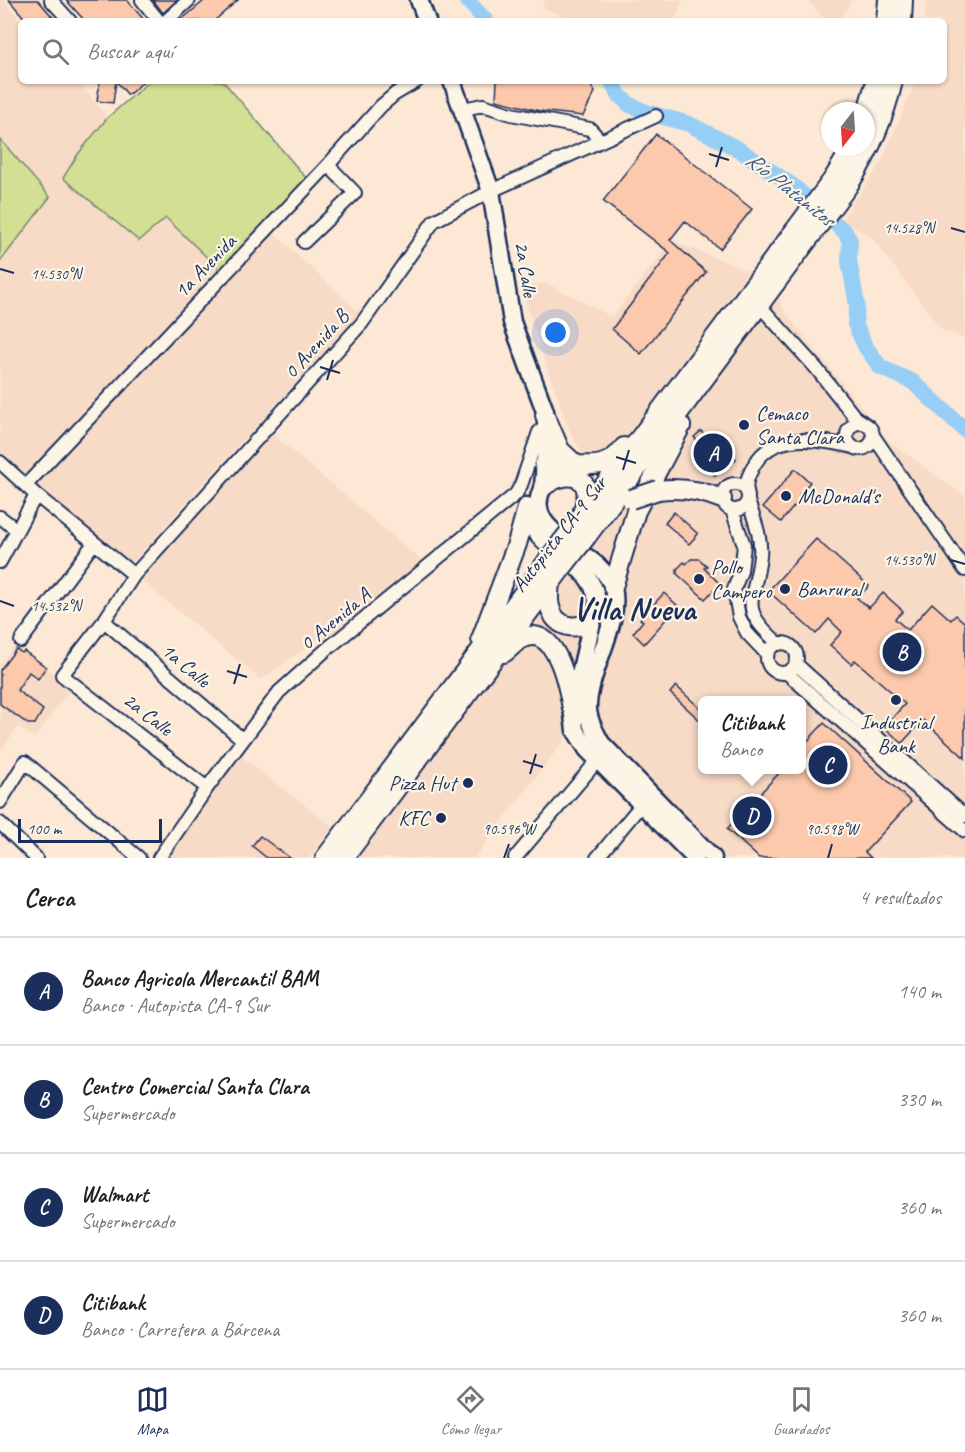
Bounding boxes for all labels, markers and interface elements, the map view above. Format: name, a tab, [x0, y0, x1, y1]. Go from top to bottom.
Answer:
search box	[18, 18, 947, 84]
icon: search	[39, 35, 72, 68]
text: Buscar aquí	[87, 37, 173, 65]
north arrow	[821, 102, 875, 156]
water label: Río Platanitos	[740, 146, 843, 234]
text: 14.528°N	[884, 219, 937, 238]
street label: 1a Avenida	[168, 227, 243, 303]
street label: 2a Calle	[509, 239, 543, 300]
text: 14.530°N	[31, 265, 84, 284]
street label: 0 Avenida B	[278, 302, 355, 384]
your location	[541, 318, 570, 347]
place label: Cemaco Santa Clara	[756, 400, 846, 450]
marker: Cemaco Santa Clara	[737, 418, 751, 432]
pin: A	[694, 430, 732, 476]
street label: Autopista CA-9 Sur	[506, 469, 614, 597]
place label: McDonald's	[798, 483, 881, 509]
marker: McDonald's	[779, 489, 793, 503]
text: 14.530°N	[884, 551, 937, 570]
place label: Pollo Campero	[711, 554, 773, 604]
marker: Pollo Campero	[692, 572, 706, 586]
place label: Banrural	[797, 576, 865, 602]
street label: 0 Avenida A	[294, 581, 377, 656]
marker: Banrural	[778, 582, 792, 596]
district label: Villa Nueva	[573, 588, 698, 630]
text: 14.532°N	[31, 597, 84, 616]
pin: B	[882, 630, 922, 674]
street label: 1a Calle	[156, 637, 217, 694]
street label: 2a Calle	[118, 687, 179, 742]
marker: Industrial Bank	[889, 693, 903, 707]
popup	[698, 696, 806, 774]
text: Citibank	[720, 709, 784, 737]
place label: Industrial Bank	[860, 709, 935, 759]
text: Banco	[720, 737, 762, 762]
pin: C	[808, 742, 848, 788]
place label: Pizza Hut	[389, 770, 459, 796]
marker: Pizza Hut	[461, 776, 475, 790]
pin: D	[732, 794, 771, 838]
place label: KFC	[398, 805, 432, 831]
marker: KFC	[434, 811, 448, 825]
scale bar	[18, 816, 162, 844]
text: 100 m	[27, 819, 61, 839]
text: 90.596°W	[483, 820, 538, 839]
text: 90.598°W	[806, 820, 861, 839]
text: Cerca	[24, 881, 74, 914]
text: 4 resultados	[859, 885, 941, 910]
text: Banco Agricola Mercantil BAM	[81, 965, 318, 993]
text: A	[38, 979, 49, 1004]
text: 140 m	[898, 979, 941, 1004]
text: Banco · Autopista CA-9 Sur	[81, 993, 269, 1018]
text: Centro Comercial Santa Clara	[81, 1073, 309, 1101]
text: B	[38, 1087, 49, 1112]
text: 330 m	[898, 1087, 941, 1112]
text: Supermercado	[81, 1101, 175, 1126]
text: Walmart	[81, 1181, 148, 1209]
text: C	[39, 1195, 48, 1220]
text: 360 m	[898, 1195, 941, 1220]
text: Supermercado	[81, 1209, 175, 1234]
text: Citibank	[81, 1289, 145, 1317]
text: D	[38, 1303, 49, 1328]
text: 360 m	[898, 1303, 941, 1328]
text: Banco · Carretera a Bárcena	[81, 1317, 279, 1342]
tab: Mapa	[136, 1383, 169, 1439]
tab: Cómo llegar	[441, 1383, 501, 1439]
tab: Guardados	[773, 1383, 829, 1439]

